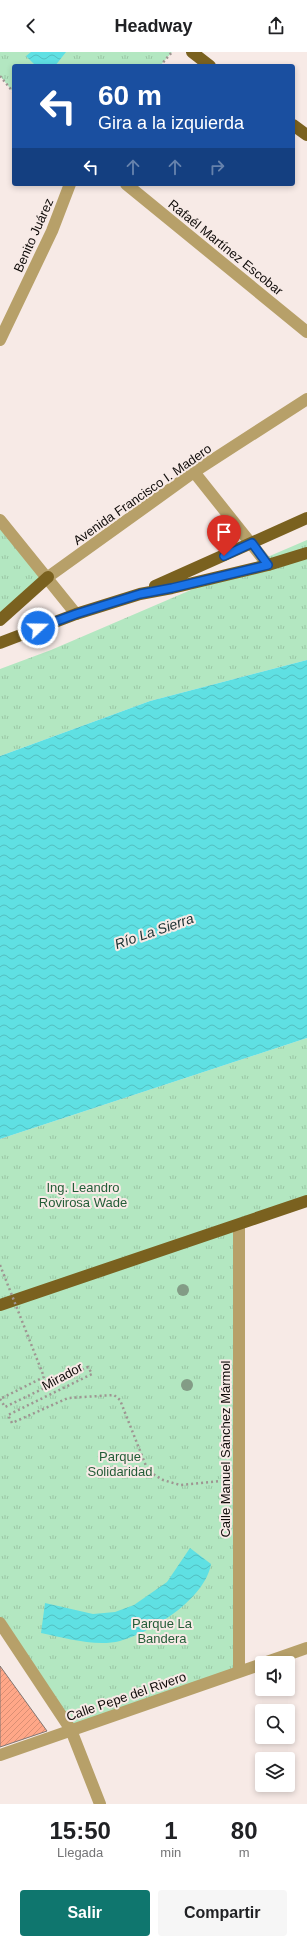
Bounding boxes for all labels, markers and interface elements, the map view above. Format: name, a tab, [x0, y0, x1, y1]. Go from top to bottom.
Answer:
icon: back	[20, 15, 42, 37]
icon: share	[265, 15, 287, 37]
text: Headway	[114, 16, 193, 36]
icon: left	[32, 80, 84, 132]
text: 60 m	[98, 80, 162, 111]
text: Gira a la izquierda	[98, 113, 244, 133]
icon: left	[80, 156, 102, 178]
icon: ahead	[122, 156, 144, 178]
icon: ahead	[164, 156, 186, 178]
icon: right	[206, 156, 228, 178]
street label: Benito Juárez	[10, 196, 56, 275]
street label: Rafaél Martínez Escobar	[165, 197, 287, 299]
street label: Avenida Francisco I. Madero	[70, 441, 214, 548]
pin	[207, 515, 241, 556]
icon: arrive	[213, 521, 235, 543]
position arrow	[17, 607, 59, 649]
water label: Río La Sierra	[112, 910, 196, 952]
park label: Ing. Leandro Rovirosa Wade	[39, 1180, 127, 1210]
street label: Mirador	[39, 1359, 86, 1393]
street label: Calle Manuel Sánchez Mármol	[218, 1360, 233, 1538]
park label: Parque Solidaridad	[87, 1449, 153, 1479]
park label: Parque La Bandera	[132, 1616, 193, 1646]
map controls	[255, 1656, 295, 1792]
button: sound	[255, 1656, 295, 1696]
street label: Calle Pepe del Rivero	[64, 1669, 188, 1724]
button: search	[255, 1704, 295, 1744]
button: layers	[255, 1752, 295, 1792]
text: 15:50	[49, 1817, 111, 1844]
text: 1	[164, 1817, 178, 1844]
text: 80	[231, 1817, 258, 1844]
text: Llegada	[57, 1845, 103, 1860]
text: min	[160, 1845, 181, 1860]
text: m	[239, 1845, 250, 1860]
button: Salir	[20, 1890, 150, 1936]
button: Compartir	[158, 1890, 287, 1936]

